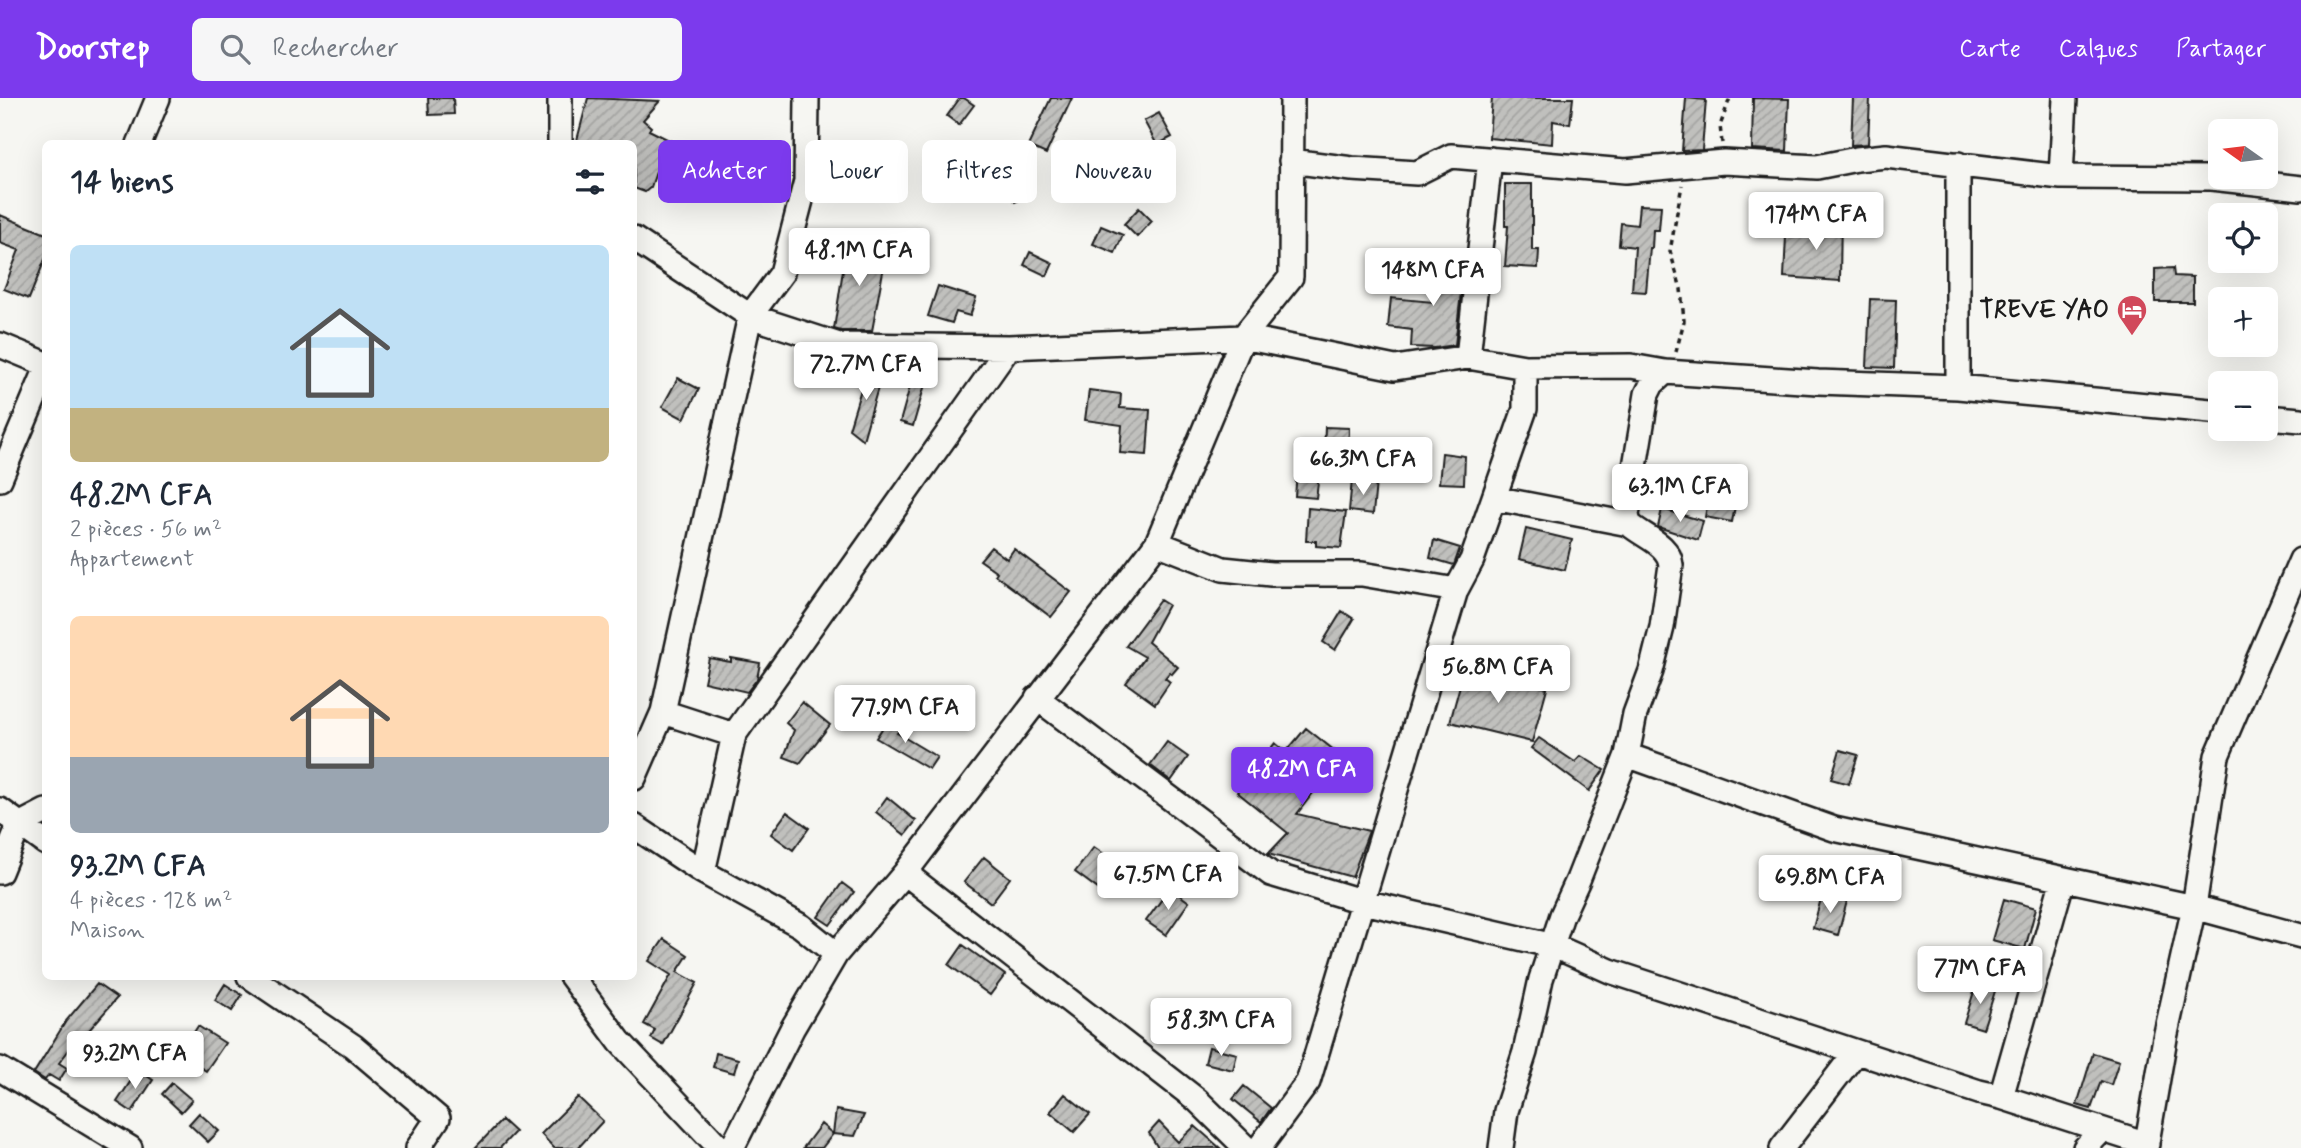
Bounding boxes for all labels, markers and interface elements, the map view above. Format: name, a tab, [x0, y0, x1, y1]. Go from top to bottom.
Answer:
search box	[192, 18, 682, 81]
text: Doorstep	[35, 27, 150, 71]
icon: search	[216, 30, 254, 68]
text: Rechercher	[272, 32, 399, 66]
text: Carte	[1959, 34, 2021, 65]
text: Calques	[2059, 34, 2138, 65]
text: Partager	[2176, 34, 2266, 65]
north arrow	[2208, 119, 2278, 189]
map controls	[2208, 119, 2278, 441]
chip: Acheter	[658, 140, 791, 203]
chip: Louer	[805, 140, 908, 203]
chip: Filtres	[922, 140, 1037, 203]
chip: Nouveau	[1051, 140, 1176, 203]
text: 14 biens	[70, 163, 174, 202]
icon: filters	[571, 163, 609, 201]
pin: 174M CFA	[1744, 192, 1888, 252]
text: 174M CFA	[1765, 200, 1867, 230]
button: locate	[2208, 203, 2278, 273]
pin: 48.1M CFA	[779, 228, 939, 288]
text: 48.1M CFA	[805, 236, 913, 266]
pin: 148M CFA	[1361, 248, 1505, 308]
text: 148M CFA	[1381, 256, 1485, 286]
button: +	[2208, 287, 2278, 357]
icon: home	[277, 290, 403, 416]
hotel icon: TREVE YAO	[2115, 293, 2149, 337]
place label: TREVE YAO	[1979, 295, 2109, 326]
pin: 72.7M CFA	[786, 342, 946, 402]
text: 72.7M CFA	[810, 350, 922, 380]
button: −	[2208, 371, 2278, 441]
pin: 66.3M CFA	[1283, 438, 1443, 497]
text: 66.3M CFA	[1309, 445, 1417, 475]
pin: 63.1M CFA	[1600, 464, 1760, 524]
text: 63.1M CFA	[1628, 472, 1732, 502]
text: 48.2M CFA	[70, 476, 213, 515]
text: 2 pièces · 56 m²	[70, 515, 222, 545]
text: Appartement	[70, 545, 194, 575]
pin: 56.8M CFA	[1418, 646, 1578, 705]
text: 56.8M CFA	[1442, 653, 1554, 683]
icon: home	[277, 661, 403, 787]
pin: 77.9M CFA	[825, 686, 985, 745]
text: 77.9M CFA	[850, 693, 960, 723]
pin: 48.2M CFA	[1222, 748, 1382, 807]
text: 48.2M CFA	[1247, 755, 1357, 785]
text: 93.2M CFA	[70, 847, 206, 886]
pin: 67.5M CFA	[1088, 852, 1248, 912]
pin: 69.8M CFA	[1750, 856, 1910, 915]
text: 67.5M CFA	[1113, 860, 1223, 890]
text: 69.8M CFA	[1775, 863, 1885, 893]
text: 4 pièces · 128 m²	[70, 886, 233, 916]
text: Maison	[70, 916, 145, 946]
pin: 77M CFA	[1915, 946, 2045, 1006]
text: 77M CFA	[1933, 954, 2027, 984]
pin: 58.3M CFA	[1141, 998, 1301, 1058]
text: 58.3M CFA	[1166, 1006, 1276, 1036]
pin: 93.2M CFA	[55, 1032, 215, 1091]
text: 93.2M CFA	[83, 1039, 187, 1069]

